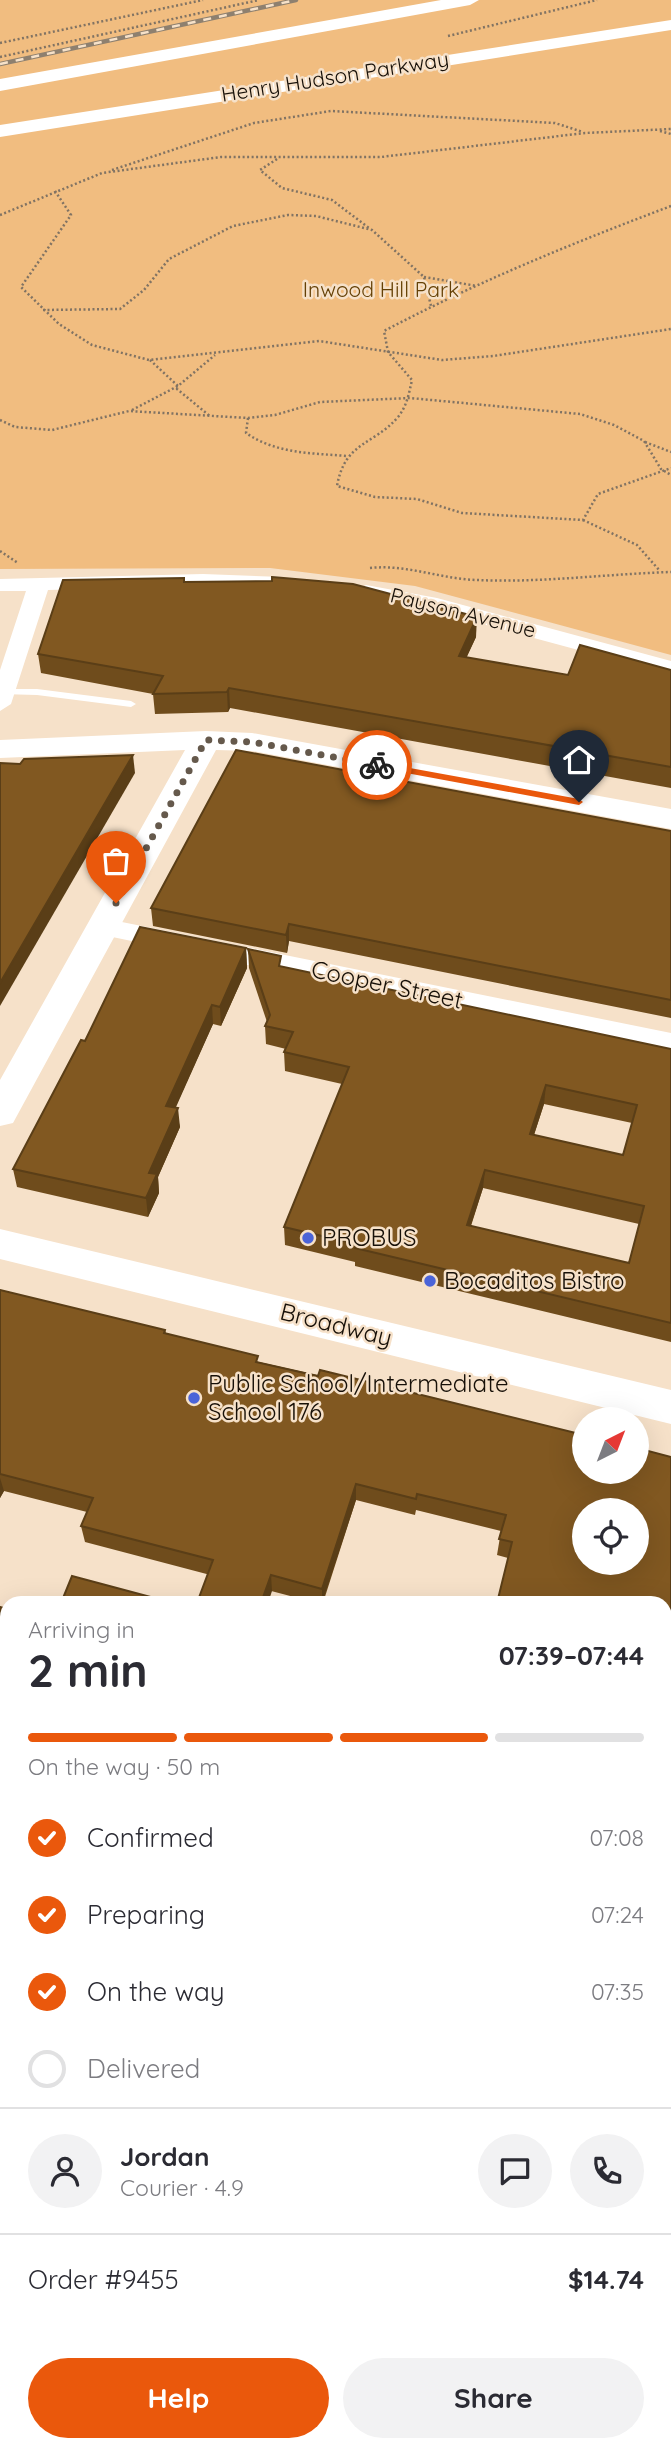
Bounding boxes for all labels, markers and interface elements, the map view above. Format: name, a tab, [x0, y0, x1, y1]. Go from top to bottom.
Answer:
street label: Henry Hudson Parkway	[219, 45, 450, 107]
park label: Inwood Hill Park	[303, 276, 459, 302]
street label: Payson Avenue	[388, 581, 539, 643]
courier	[342, 730, 412, 800]
pin	[549, 730, 609, 802]
icon: home	[560, 741, 598, 779]
icon: bike	[358, 746, 396, 784]
pin	[86, 831, 146, 903]
icon: bag	[97, 842, 135, 880]
street label: Cooper Street	[309, 953, 466, 1015]
place label: PROBUS	[322, 1222, 417, 1252]
marker: PROBUS	[300, 1230, 316, 1246]
place label: Bocaditos Bistro	[444, 1265, 624, 1295]
marker: Bocaditos Bistro	[422, 1273, 438, 1289]
street label: Broadway	[277, 1296, 395, 1352]
place label: Public School/Intermediate School 176	[208, 1368, 509, 1426]
marker: Public School/Intermediate School 176	[186, 1390, 202, 1406]
north arrow	[572, 1407, 649, 1484]
map controls	[572, 1407, 649, 1575]
button: locate	[572, 1498, 649, 1575]
text: Arriving in	[28, 1615, 135, 1644]
text: 07:39–07:44	[499, 1639, 644, 1672]
text: 2 min	[28, 1641, 148, 1699]
text: On the way · 50 m	[28, 1752, 220, 1781]
icon: check	[28, 1819, 66, 1857]
text: Confirmed	[87, 1821, 214, 1854]
text: 07:08	[589, 1823, 644, 1852]
icon: check	[28, 1896, 66, 1934]
text: Preparing	[87, 1898, 205, 1931]
text: 07:24	[591, 1900, 644, 1929]
icon: check	[28, 1973, 66, 2011]
text: On the way	[87, 1975, 225, 2008]
text: 07:35	[591, 1977, 644, 2006]
text: Delivered	[87, 2052, 200, 2085]
button: person	[28, 2134, 102, 2208]
button: chat	[478, 2134, 552, 2208]
button: phone	[570, 2134, 644, 2208]
text: Jordan	[120, 2140, 209, 2173]
text: Courier · 4.9	[120, 2173, 244, 2202]
text: Order #9455	[28, 2263, 179, 2296]
text: $14.74	[568, 2263, 644, 2296]
button: Help	[28, 2358, 329, 2438]
button: Share	[343, 2358, 644, 2438]

